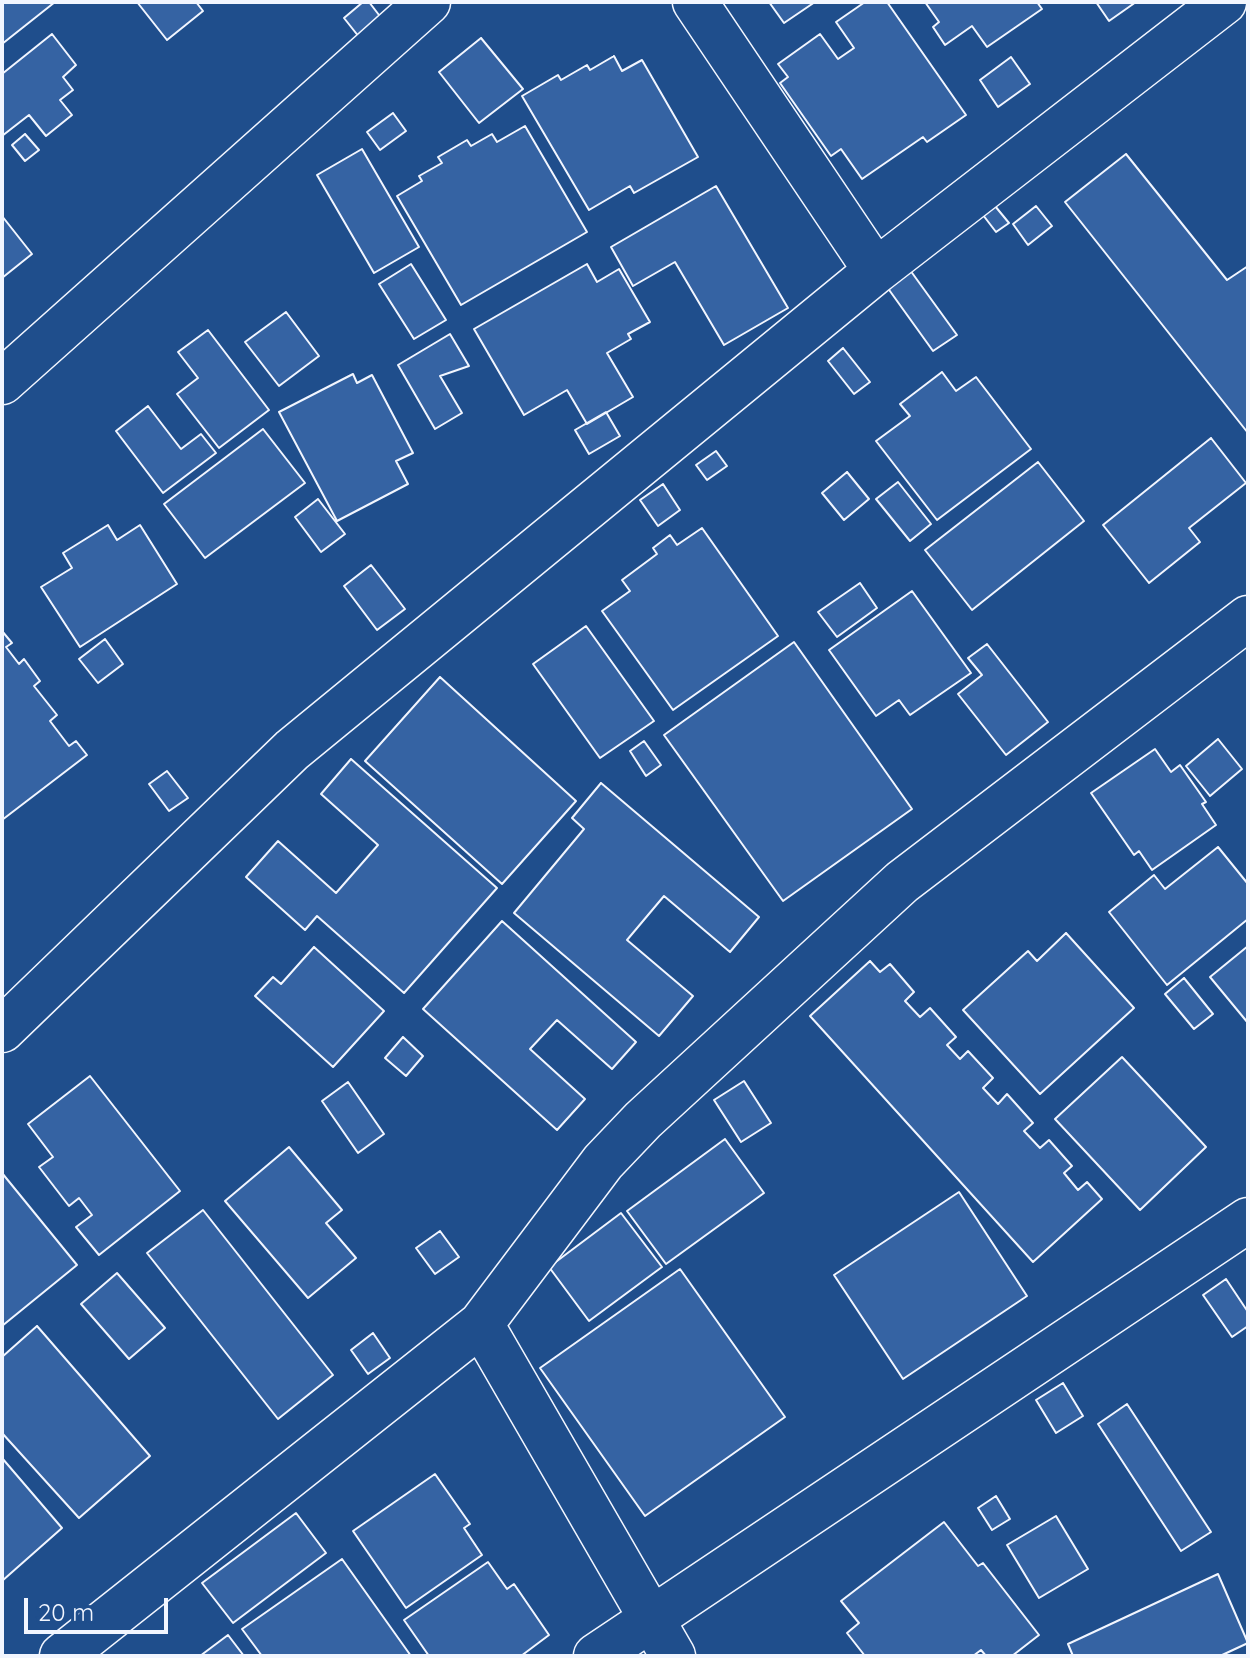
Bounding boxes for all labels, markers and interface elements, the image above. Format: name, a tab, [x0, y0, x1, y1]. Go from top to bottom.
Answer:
scale bar	[28, 1582, 172, 1632]
text: 20 m	[38, 1597, 94, 1627]

